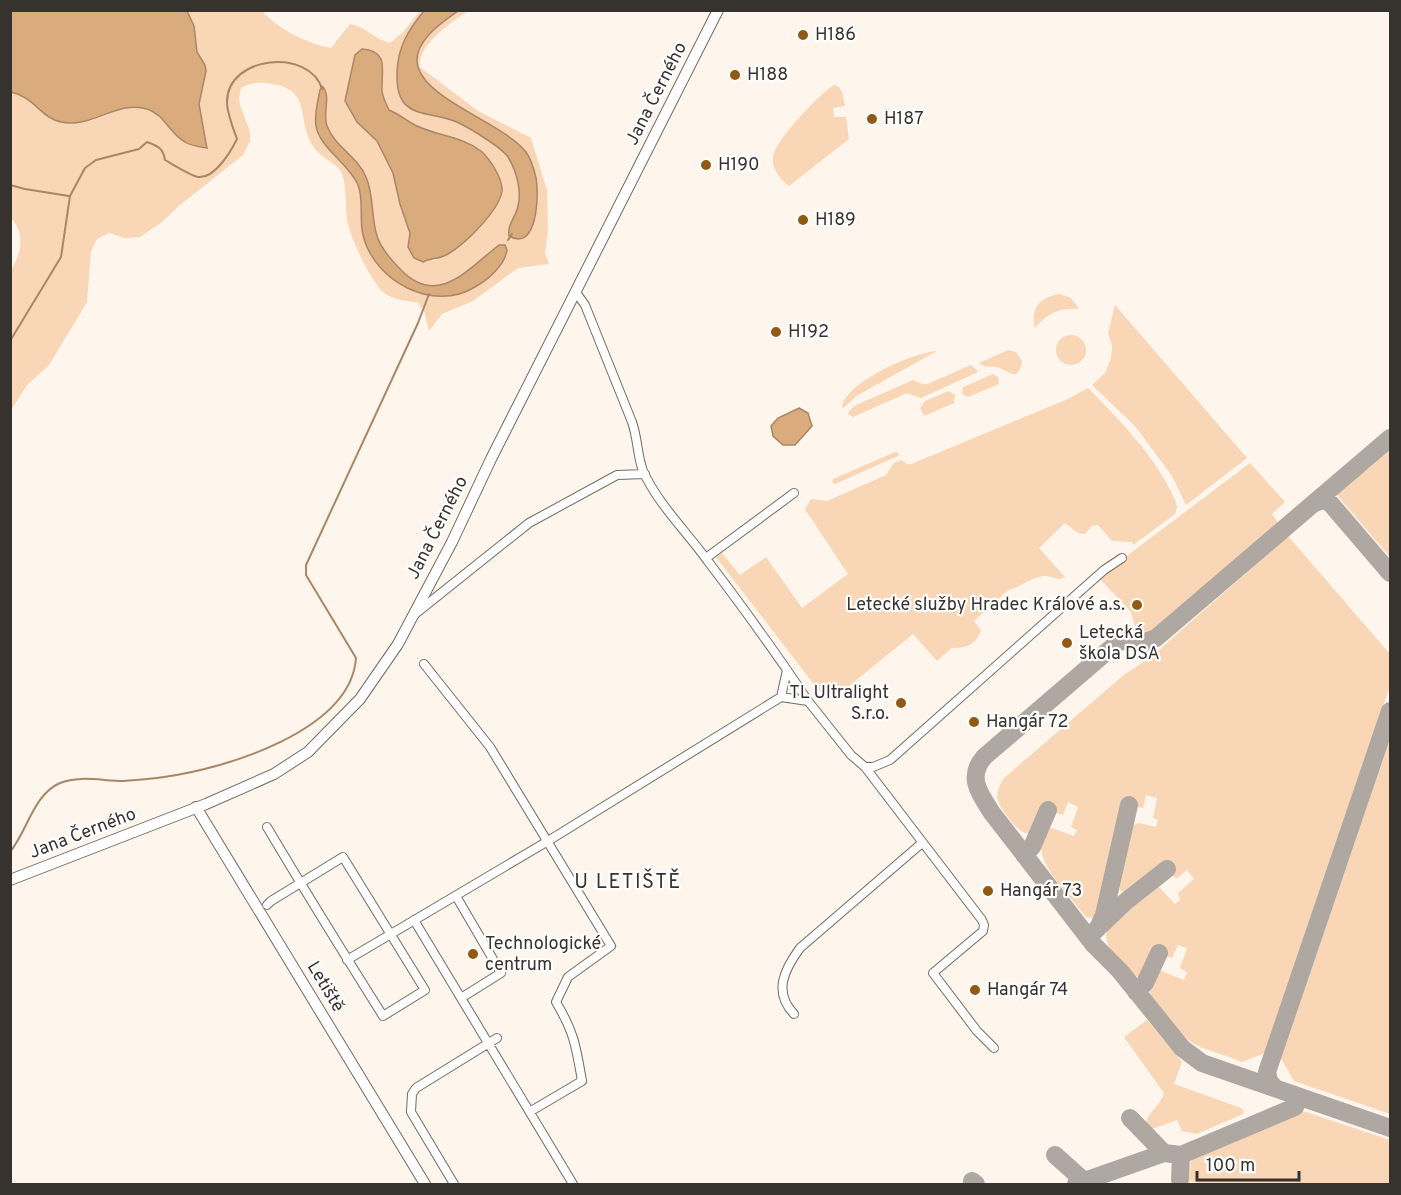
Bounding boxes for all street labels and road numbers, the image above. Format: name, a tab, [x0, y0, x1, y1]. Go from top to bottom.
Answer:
street label: Jana Černého	[619, 38, 693, 149]
street label: Jana Černého	[400, 472, 474, 583]
street label: Jana Černého	[26, 801, 140, 865]
street label: Letiště	[301, 957, 349, 1017]

